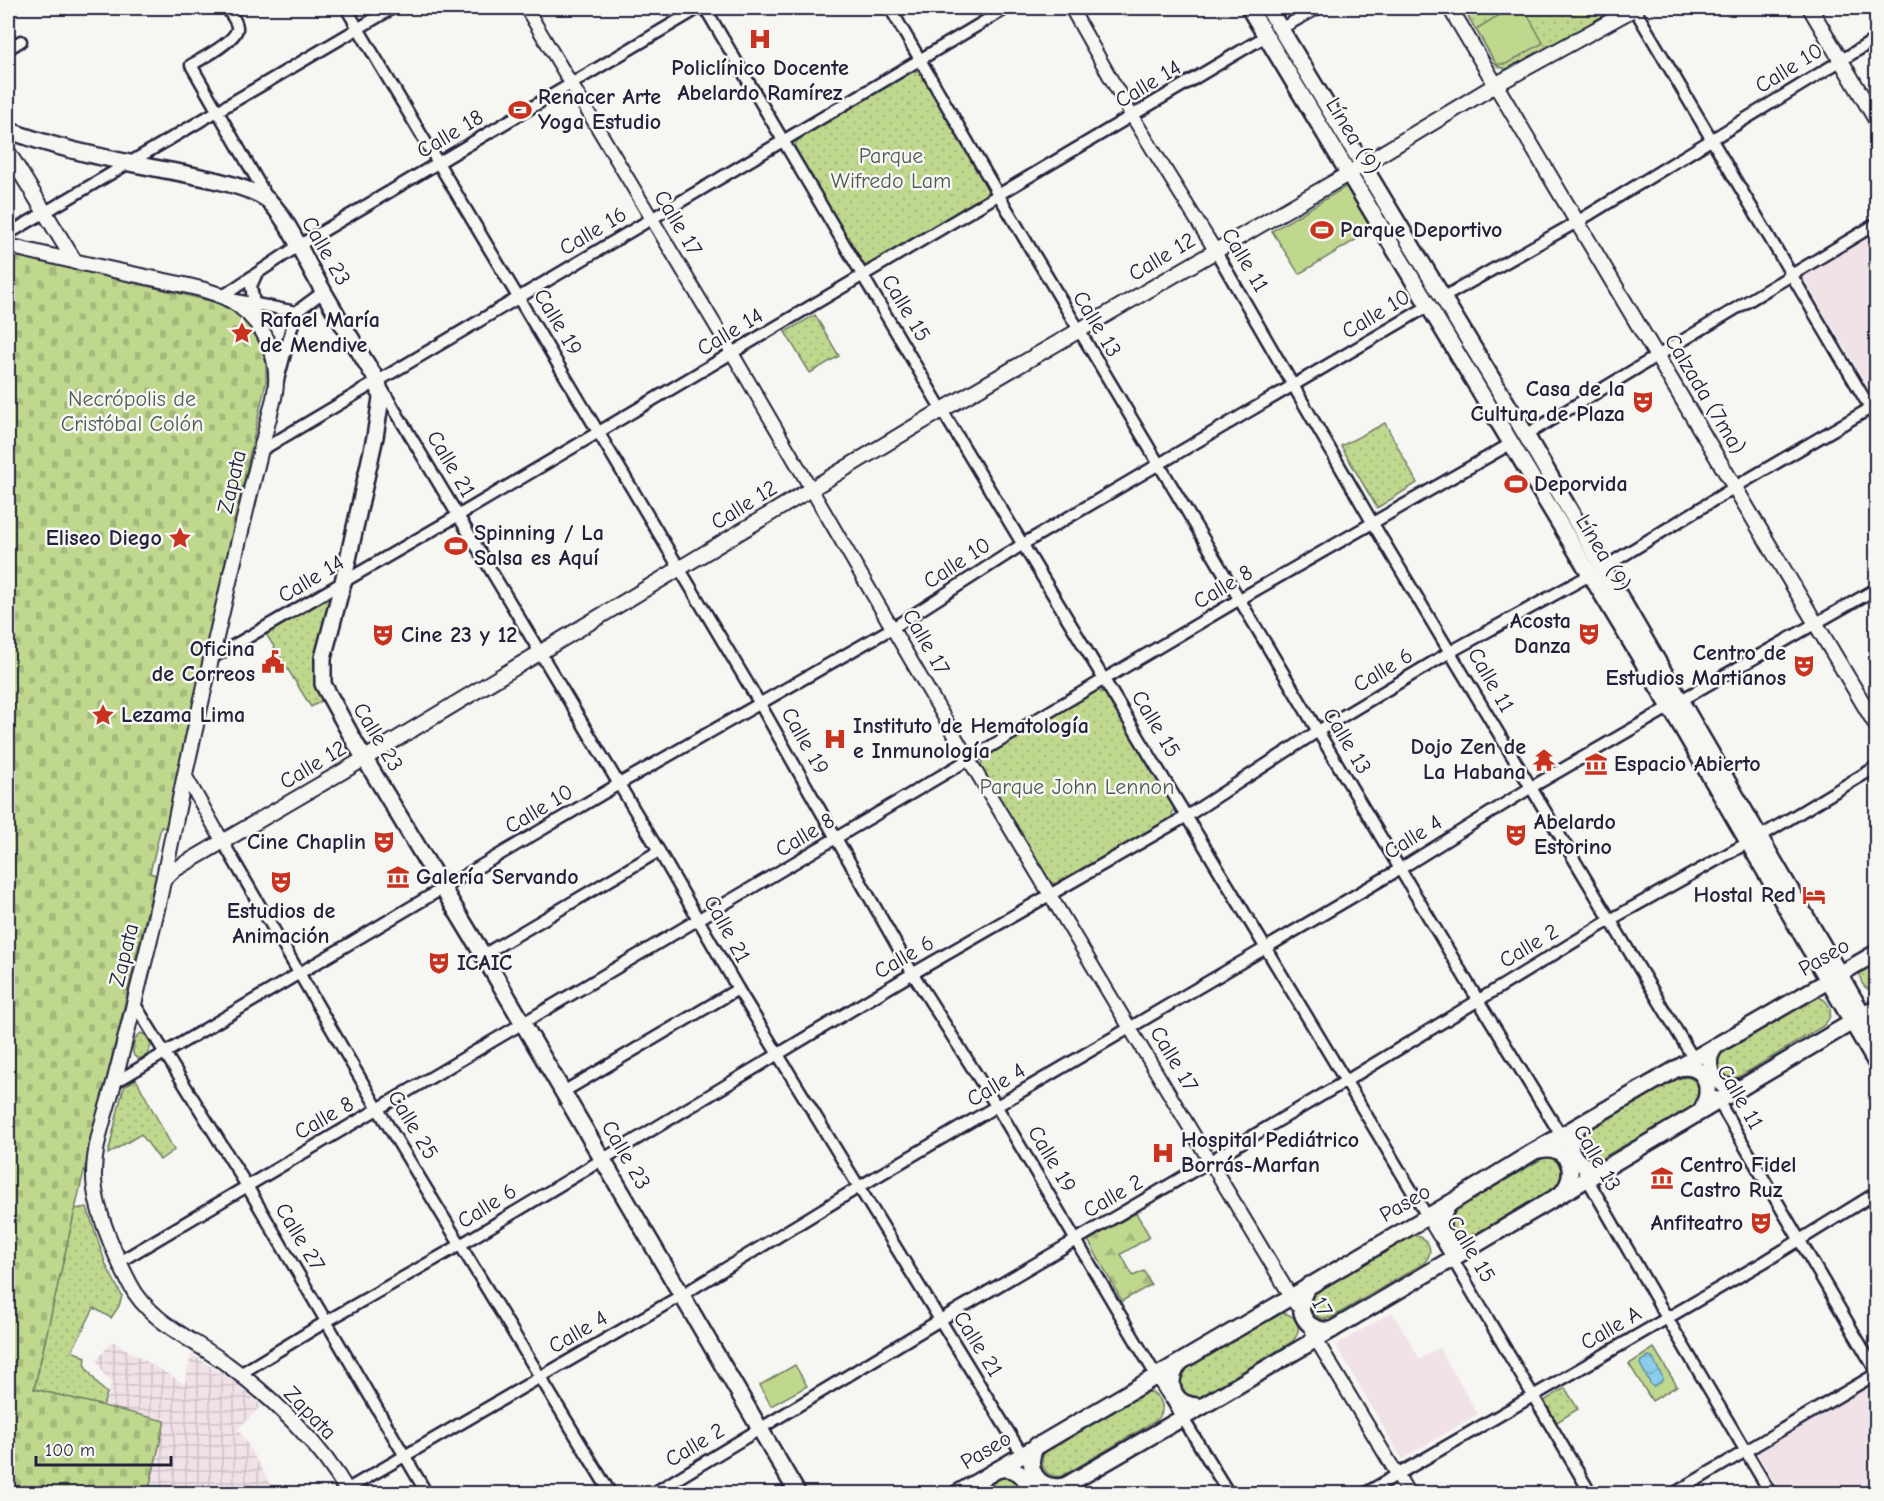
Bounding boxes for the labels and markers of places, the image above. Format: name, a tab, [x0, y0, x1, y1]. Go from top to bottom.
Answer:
hospital icon: Policlínico Docente Abelardo Ramírez	[747, 26, 773, 52]
place label: Policlínico Docente Abelardo Ramírez	[671, 55, 849, 106]
place label: Renacer Arte Yoga Estudio	[538, 84, 661, 135]
sports icon: Renacer Arte Yoga Estudio	[507, 97, 533, 123]
sports icon: Parque Deportivo	[1309, 217, 1335, 243]
place label: Parque Deportivo	[1340, 217, 1502, 243]
place label: Rafael María de Mendive	[260, 307, 380, 358]
place icon: Rafael María de Mendive	[229, 320, 255, 346]
place label: Casa de la Cultura de Plaza	[1470, 376, 1625, 427]
theatre icon: Casa de la Cultura de Plaza	[1630, 389, 1656, 415]
sports icon: Deporvida	[1503, 471, 1529, 497]
place label: Deporvida	[1534, 471, 1628, 497]
place label: Spinning / La Salsa es Aquí	[474, 520, 604, 571]
place label: Eliseo Diego	[46, 525, 162, 551]
place icon: Eliseo Diego	[167, 525, 193, 551]
sports icon: Spinning / La Salsa es Aquí	[443, 533, 469, 559]
place label: Acosta Danza	[1510, 608, 1571, 659]
theatre icon: Acosta Danza	[1576, 621, 1602, 647]
theatre icon: Cine 23 y 12	[370, 622, 396, 648]
place label: Cine 23 y 12	[401, 622, 517, 648]
place label: Oficina de Correos	[152, 636, 255, 687]
place label: Centro de Estudios Martianos	[1605, 640, 1786, 691]
public building icon: Oficina de Correos	[260, 649, 286, 675]
theatre icon: Centro de Estudios Martianos	[1791, 653, 1817, 679]
place icon: Lezama Lima	[90, 702, 116, 728]
place label: Lezama Lima	[121, 702, 245, 728]
place label: Instituto de Hematología e Inmunología	[853, 713, 1089, 764]
hospital icon: Instituto de Hematología e Inmunología	[822, 726, 848, 752]
place label: Dojo Zen de La Habana	[1410, 734, 1526, 785]
temple icon: Dojo Zen de La Habana	[1531, 747, 1557, 773]
museum icon: Espacio Abierto	[1583, 751, 1609, 777]
place label: Espacio Abierto	[1614, 751, 1761, 777]
place label: Abelardo Estorino	[1534, 809, 1616, 860]
theatre icon: Abelardo Estorino	[1503, 822, 1529, 848]
place label: Cine Chaplin	[247, 829, 366, 855]
theatre icon: Cine Chaplin	[371, 829, 397, 855]
museum icon: Galería Servando	[385, 864, 411, 890]
place label: Galería Servando	[416, 864, 579, 890]
theatre icon: Estudios de Animación	[268, 869, 294, 895]
place label: Hostal Red	[1694, 882, 1796, 908]
hotel icon: Hostal Red	[1801, 882, 1827, 908]
place label: Estudios de Animación	[227, 898, 336, 949]
theatre icon: ICAIC	[426, 950, 452, 976]
place label: ICAIC	[457, 950, 512, 976]
place label: Hospital Pediátrico Borrás-Marfan	[1181, 1127, 1359, 1178]
hospital icon: Hospital Pediátrico Borrás-Marfan	[1150, 1140, 1176, 1166]
place label: Centro Fidel Castro Ruz	[1680, 1152, 1797, 1203]
museum icon: Centro Fidel Castro Ruz	[1649, 1165, 1675, 1191]
place label: Anfiteatro	[1651, 1210, 1743, 1236]
theatre icon: Anfiteatro	[1748, 1210, 1774, 1236]

